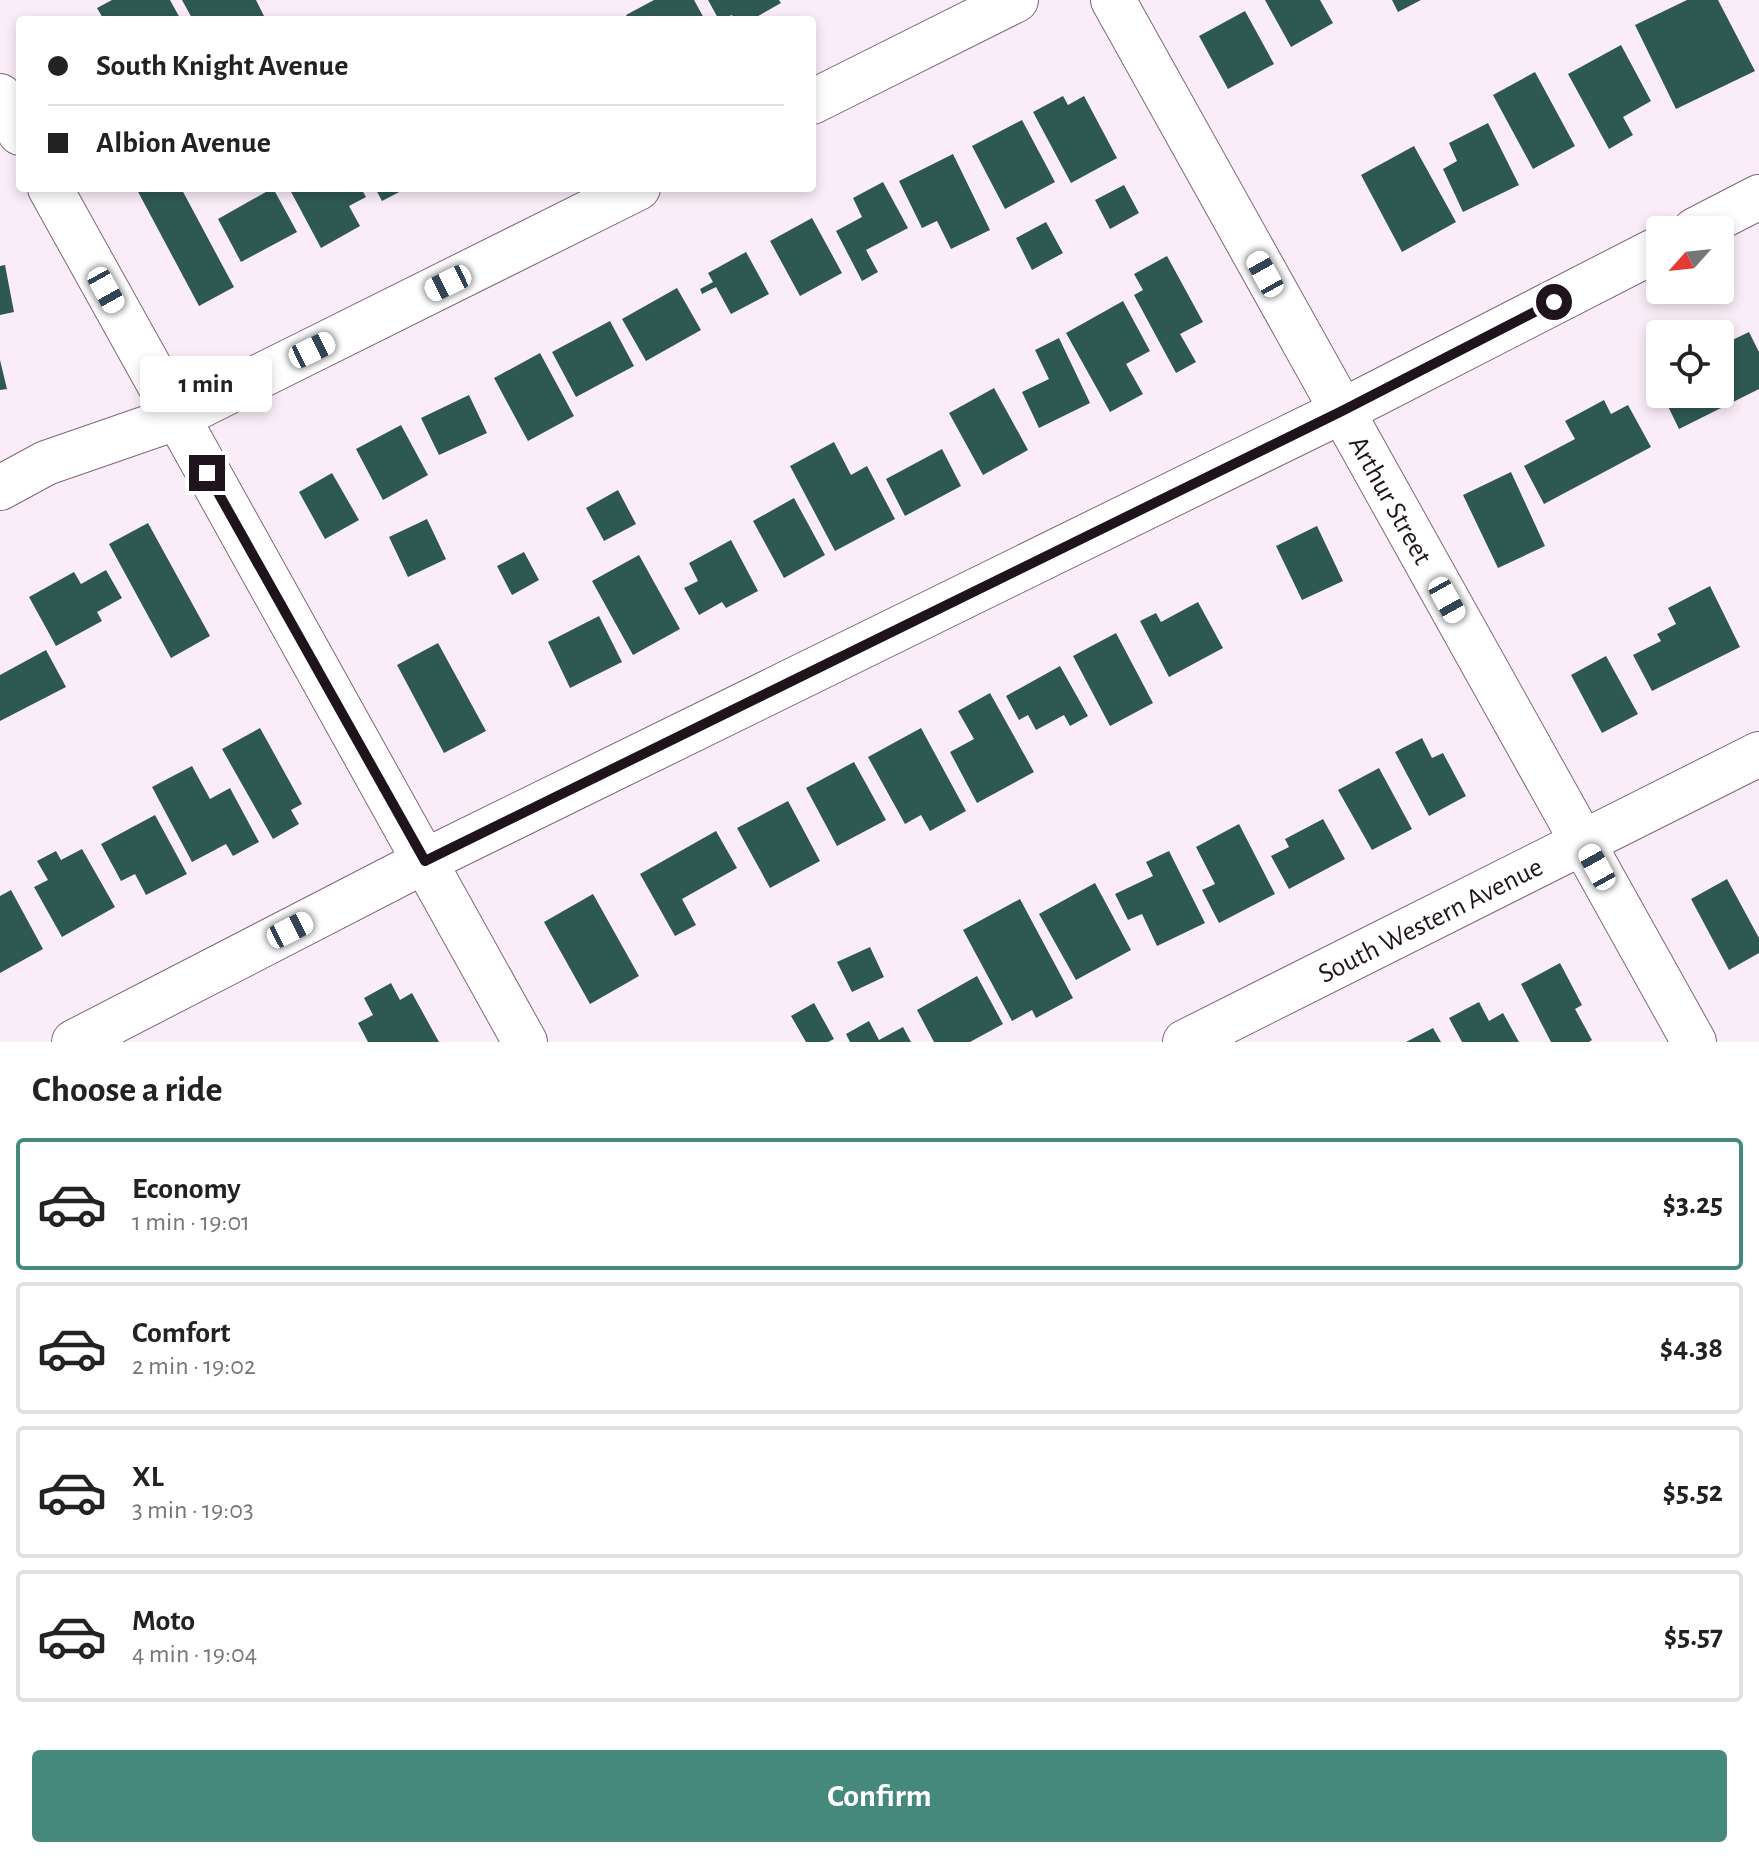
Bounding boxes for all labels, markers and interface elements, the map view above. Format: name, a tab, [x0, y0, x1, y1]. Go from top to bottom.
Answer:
text: South Knight Avenue	[96, 51, 348, 81]
text: Albion Avenue	[96, 128, 271, 158]
north arrow	[1646, 216, 1734, 304]
map controls	[1646, 216, 1734, 408]
car	[1243, 247, 1287, 301]
car	[421, 262, 475, 304]
car	[84, 263, 128, 317]
route start	[1536, 284, 1572, 320]
button: locate	[1646, 320, 1734, 408]
car	[285, 329, 339, 371]
callout: 1 min	[141, 357, 273, 413]
text: 1 min	[179, 371, 233, 397]
street label: Arthur Street	[1343, 432, 1437, 569]
route end	[189, 455, 225, 491]
car	[1425, 573, 1469, 627]
car	[1575, 840, 1619, 894]
street label: South Western Avenue	[1314, 853, 1548, 989]
car	[263, 908, 317, 952]
text: Choose a ride	[32, 1072, 222, 1108]
icon: car	[36, 1168, 108, 1240]
text: Economy	[132, 1174, 241, 1204]
text: $3.25	[1663, 1189, 1723, 1219]
text: 1 min · 19:01	[132, 1209, 250, 1235]
icon: car	[36, 1312, 108, 1384]
text: Comfort	[132, 1318, 231, 1348]
text: $4.38	[1660, 1333, 1723, 1363]
text: 2 min · 19:02	[132, 1353, 256, 1379]
icon: car	[36, 1456, 108, 1528]
text: XL	[132, 1462, 164, 1492]
text: $5.52	[1663, 1477, 1723, 1507]
text: 3 min · 19:03	[132, 1497, 254, 1523]
icon: car	[36, 1600, 108, 1672]
text: Moto	[132, 1606, 195, 1636]
text: $5.57	[1664, 1621, 1723, 1651]
text: 4 min · 19:04	[132, 1641, 257, 1667]
button: Confirm	[32, 1750, 1727, 1842]

